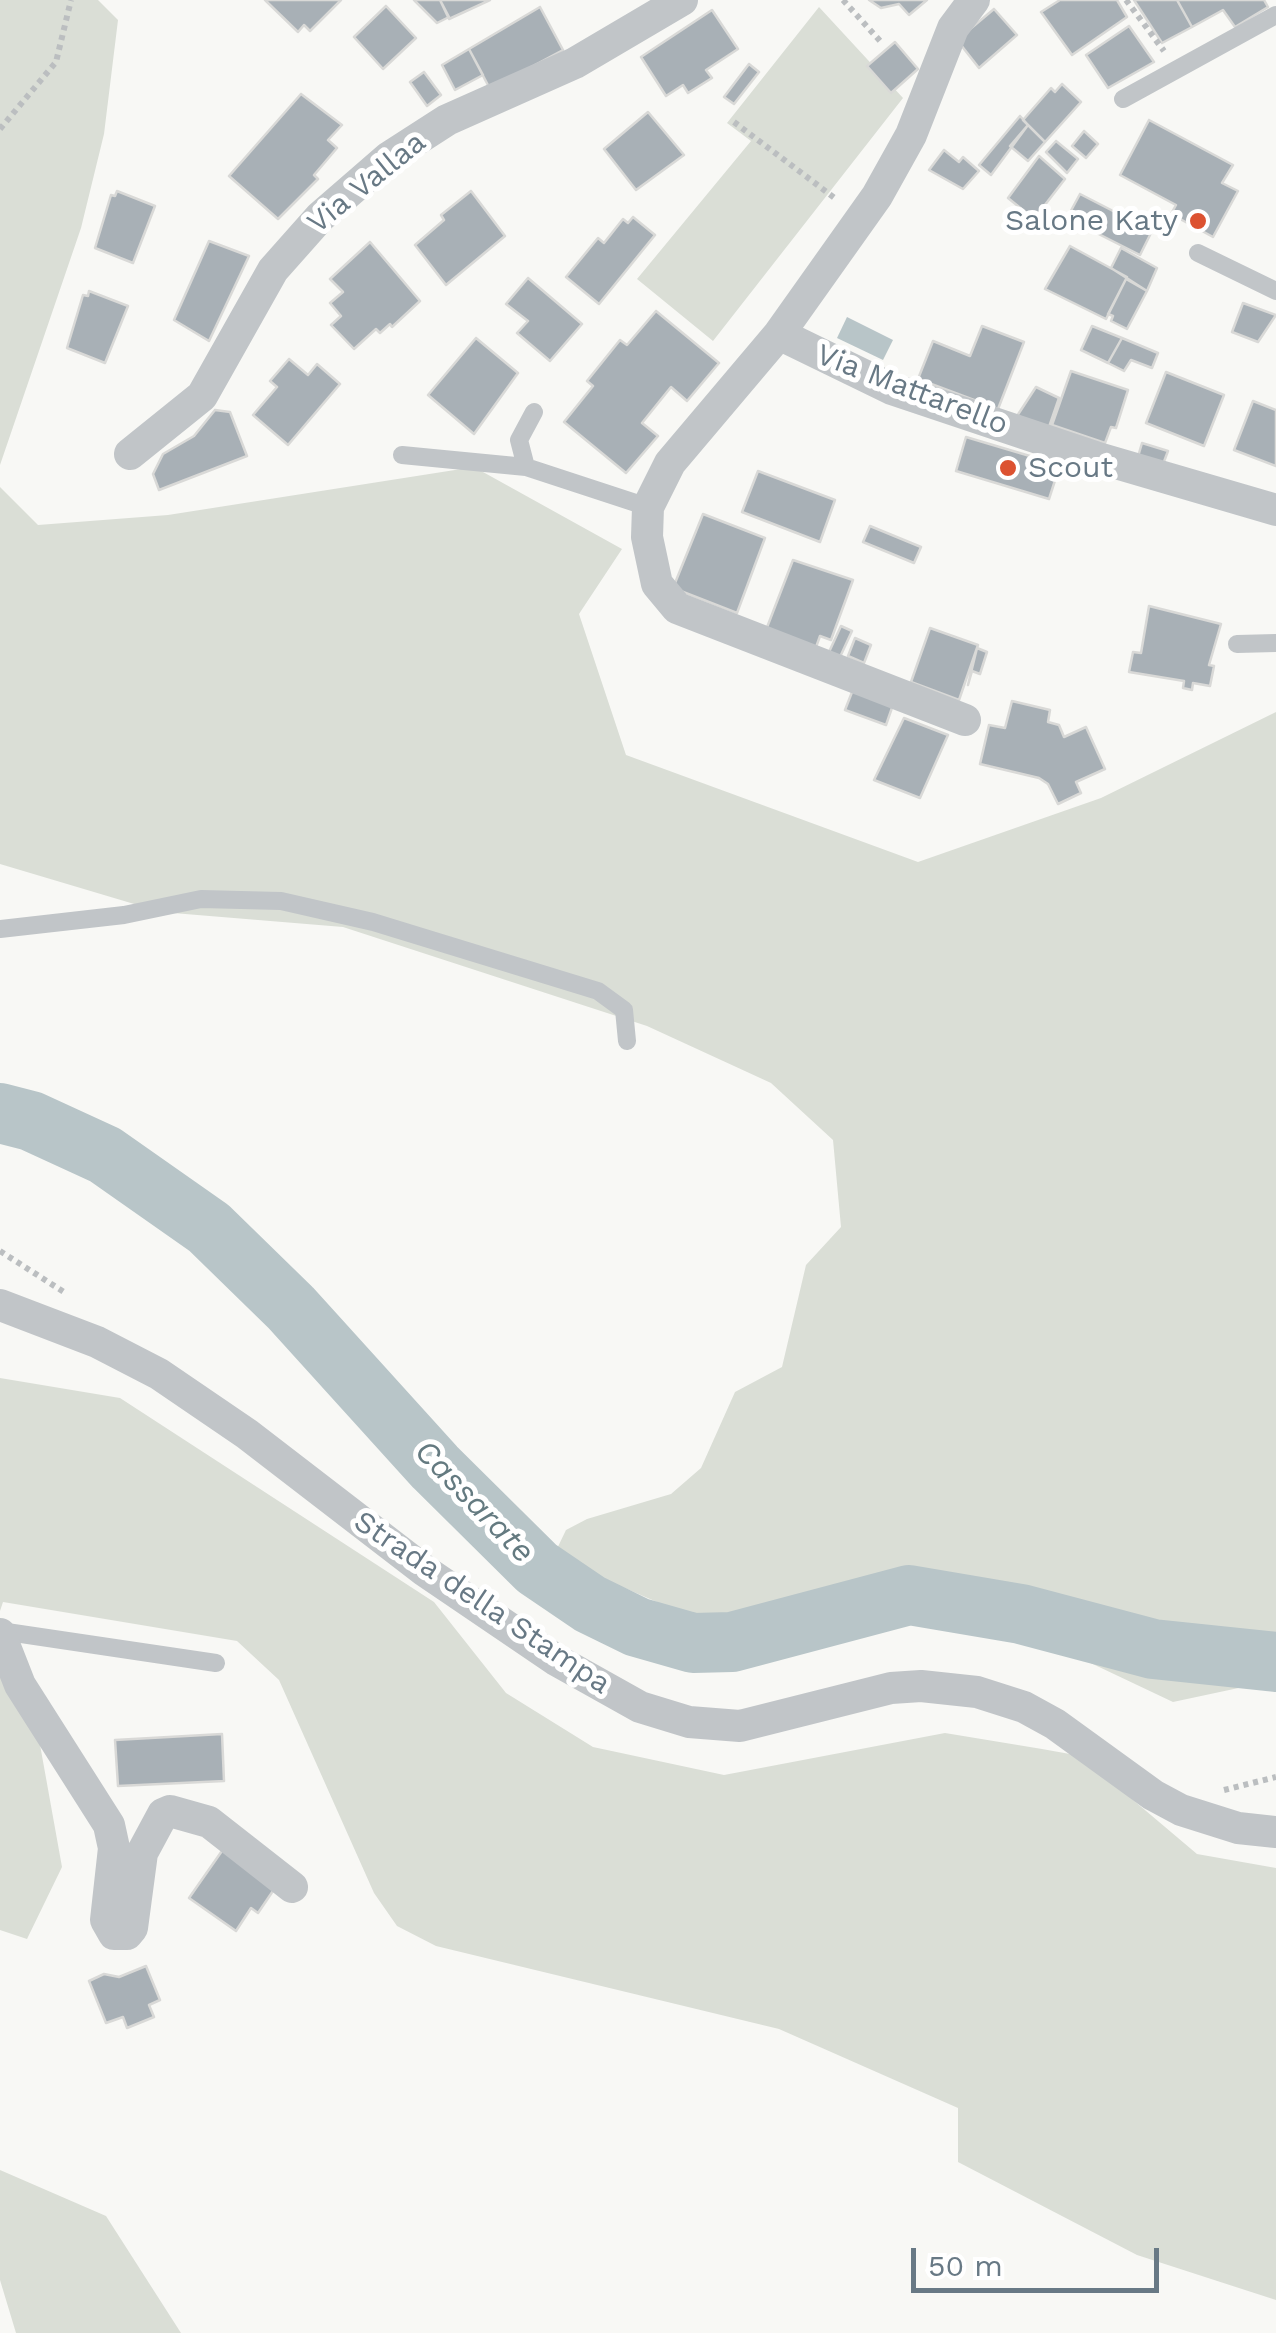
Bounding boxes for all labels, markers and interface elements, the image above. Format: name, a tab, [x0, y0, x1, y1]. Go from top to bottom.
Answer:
street label: Via Vallaa	[301, 124, 433, 242]
place label: Salone Katy	[1005, 203, 1178, 239]
marker: Salone Katy	[1187, 210, 1209, 232]
street label: Via Mattarello	[811, 337, 1013, 443]
place label: Scout	[1028, 450, 1113, 486]
marker: Scout	[997, 457, 1019, 479]
water label: Cassarate	[406, 1433, 542, 1571]
street label: Strada della Stampa	[347, 1504, 617, 1702]
scale bar	[916, 2228, 1164, 2290]
text: 50 m	[928, 2248, 1003, 2283]

